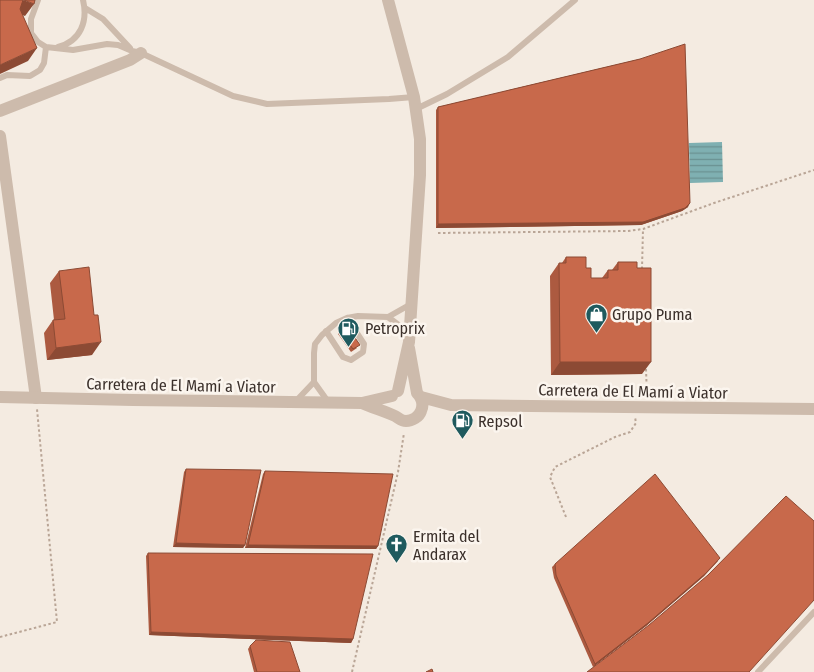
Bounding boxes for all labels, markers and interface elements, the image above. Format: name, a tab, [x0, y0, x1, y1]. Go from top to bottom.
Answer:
shop icon: Grupo Puma	[584, 302, 608, 333]
place label: Grupo Puma	[612, 305, 692, 324]
fuel station icon: Petroprix	[337, 316, 361, 347]
place label: Petroprix	[365, 319, 425, 338]
street label: Carretera de El Mamí a Viator	[86, 374, 276, 397]
street label: Carretera de El Mamí a Viator	[538, 380, 728, 403]
fuel station icon: Repsol	[450, 409, 474, 440]
place label: Repsol	[478, 412, 522, 431]
place label: Ermita del Andarax	[413, 527, 480, 564]
church icon: Ermita del Andarax	[385, 533, 409, 564]

